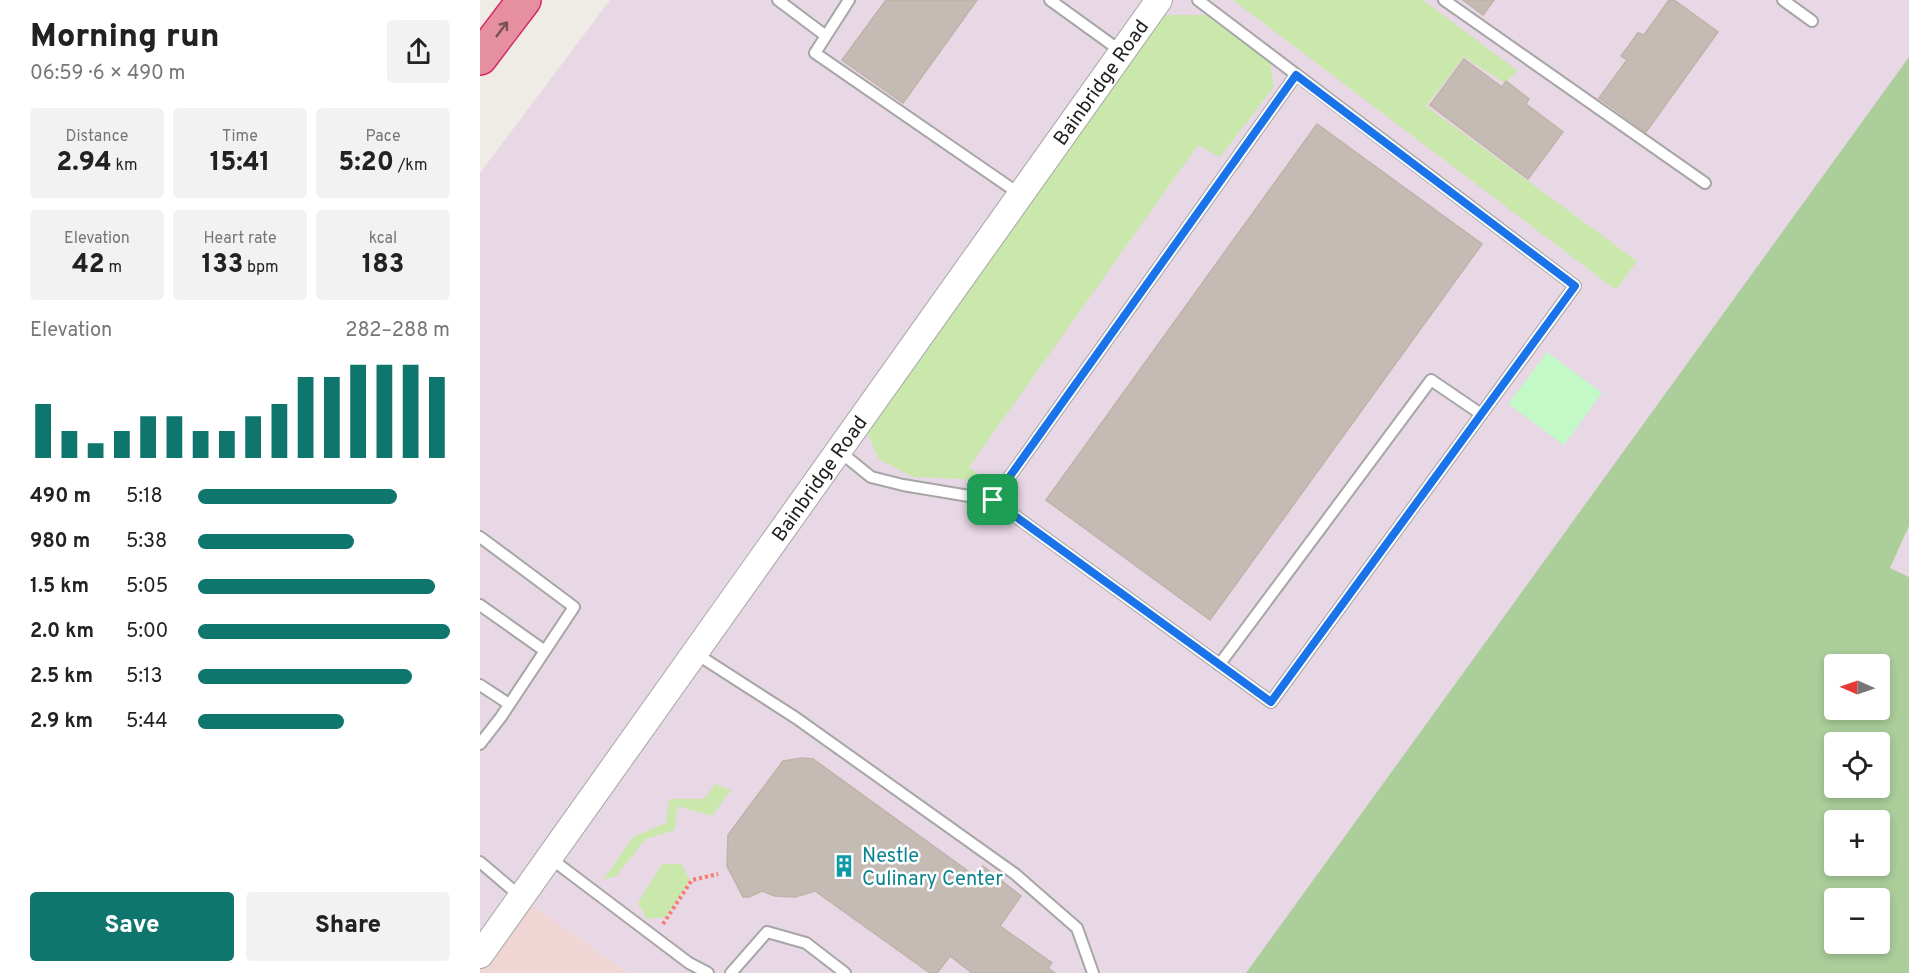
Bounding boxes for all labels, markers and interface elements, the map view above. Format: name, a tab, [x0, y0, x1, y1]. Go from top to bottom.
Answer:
street label: Bainbridge Road	[1049, 15, 1156, 151]
text: Morning run	[30, 17, 220, 59]
button: share	[387, 20, 450, 83]
one-way arrow	[496, 21, 509, 37]
text: 06:59 · 6 × 490 m	[30, 61, 185, 87]
text: Distance	[66, 127, 128, 147]
text: Time	[222, 127, 258, 147]
text: Pace	[365, 127, 401, 147]
text: 2.94	[56, 147, 112, 180]
text: 15:41	[210, 147, 270, 180]
text: 5:20	[338, 147, 394, 180]
text: km	[112, 156, 138, 176]
text: /km	[394, 156, 428, 176]
text: Elevation	[64, 229, 130, 249]
text: Heart rate	[203, 229, 277, 249]
text: kcal	[369, 229, 397, 249]
text: 42	[72, 249, 105, 282]
text: 133	[202, 249, 243, 282]
text: 183	[362, 249, 404, 282]
text: m	[105, 258, 122, 278]
text: bpm	[243, 258, 278, 278]
text: Elevation	[30, 318, 112, 344]
text: 282–288 m	[345, 318, 450, 344]
street label: Bainbridge Road	[767, 411, 874, 547]
pin	[967, 474, 1018, 525]
icon: arrive	[976, 483, 1009, 516]
text: 490 m	[30, 484, 91, 510]
text: 5:18	[126, 484, 163, 510]
text: 980 m	[30, 529, 90, 555]
text: 5:38	[126, 529, 167, 555]
text: 1.5 km	[30, 574, 89, 600]
text: 5:05	[126, 574, 168, 600]
text: 2.0 km	[30, 619, 94, 645]
text: 5:00	[126, 619, 168, 645]
north arrow	[1824, 654, 1890, 720]
map controls	[1824, 654, 1890, 954]
text: 2.5 km	[30, 664, 93, 690]
text: 5:13	[126, 664, 162, 690]
text: 2.9 km	[30, 709, 93, 735]
text: 5:44	[126, 709, 168, 735]
button: locate	[1824, 732, 1890, 798]
button: +	[1824, 810, 1890, 876]
place label: Nestle Culinary Center	[862, 844, 1003, 893]
building icon: Nestle Culinary Center	[831, 853, 857, 879]
button: −	[1824, 888, 1890, 954]
button: Save	[30, 892, 234, 961]
button: Share	[246, 892, 450, 961]

